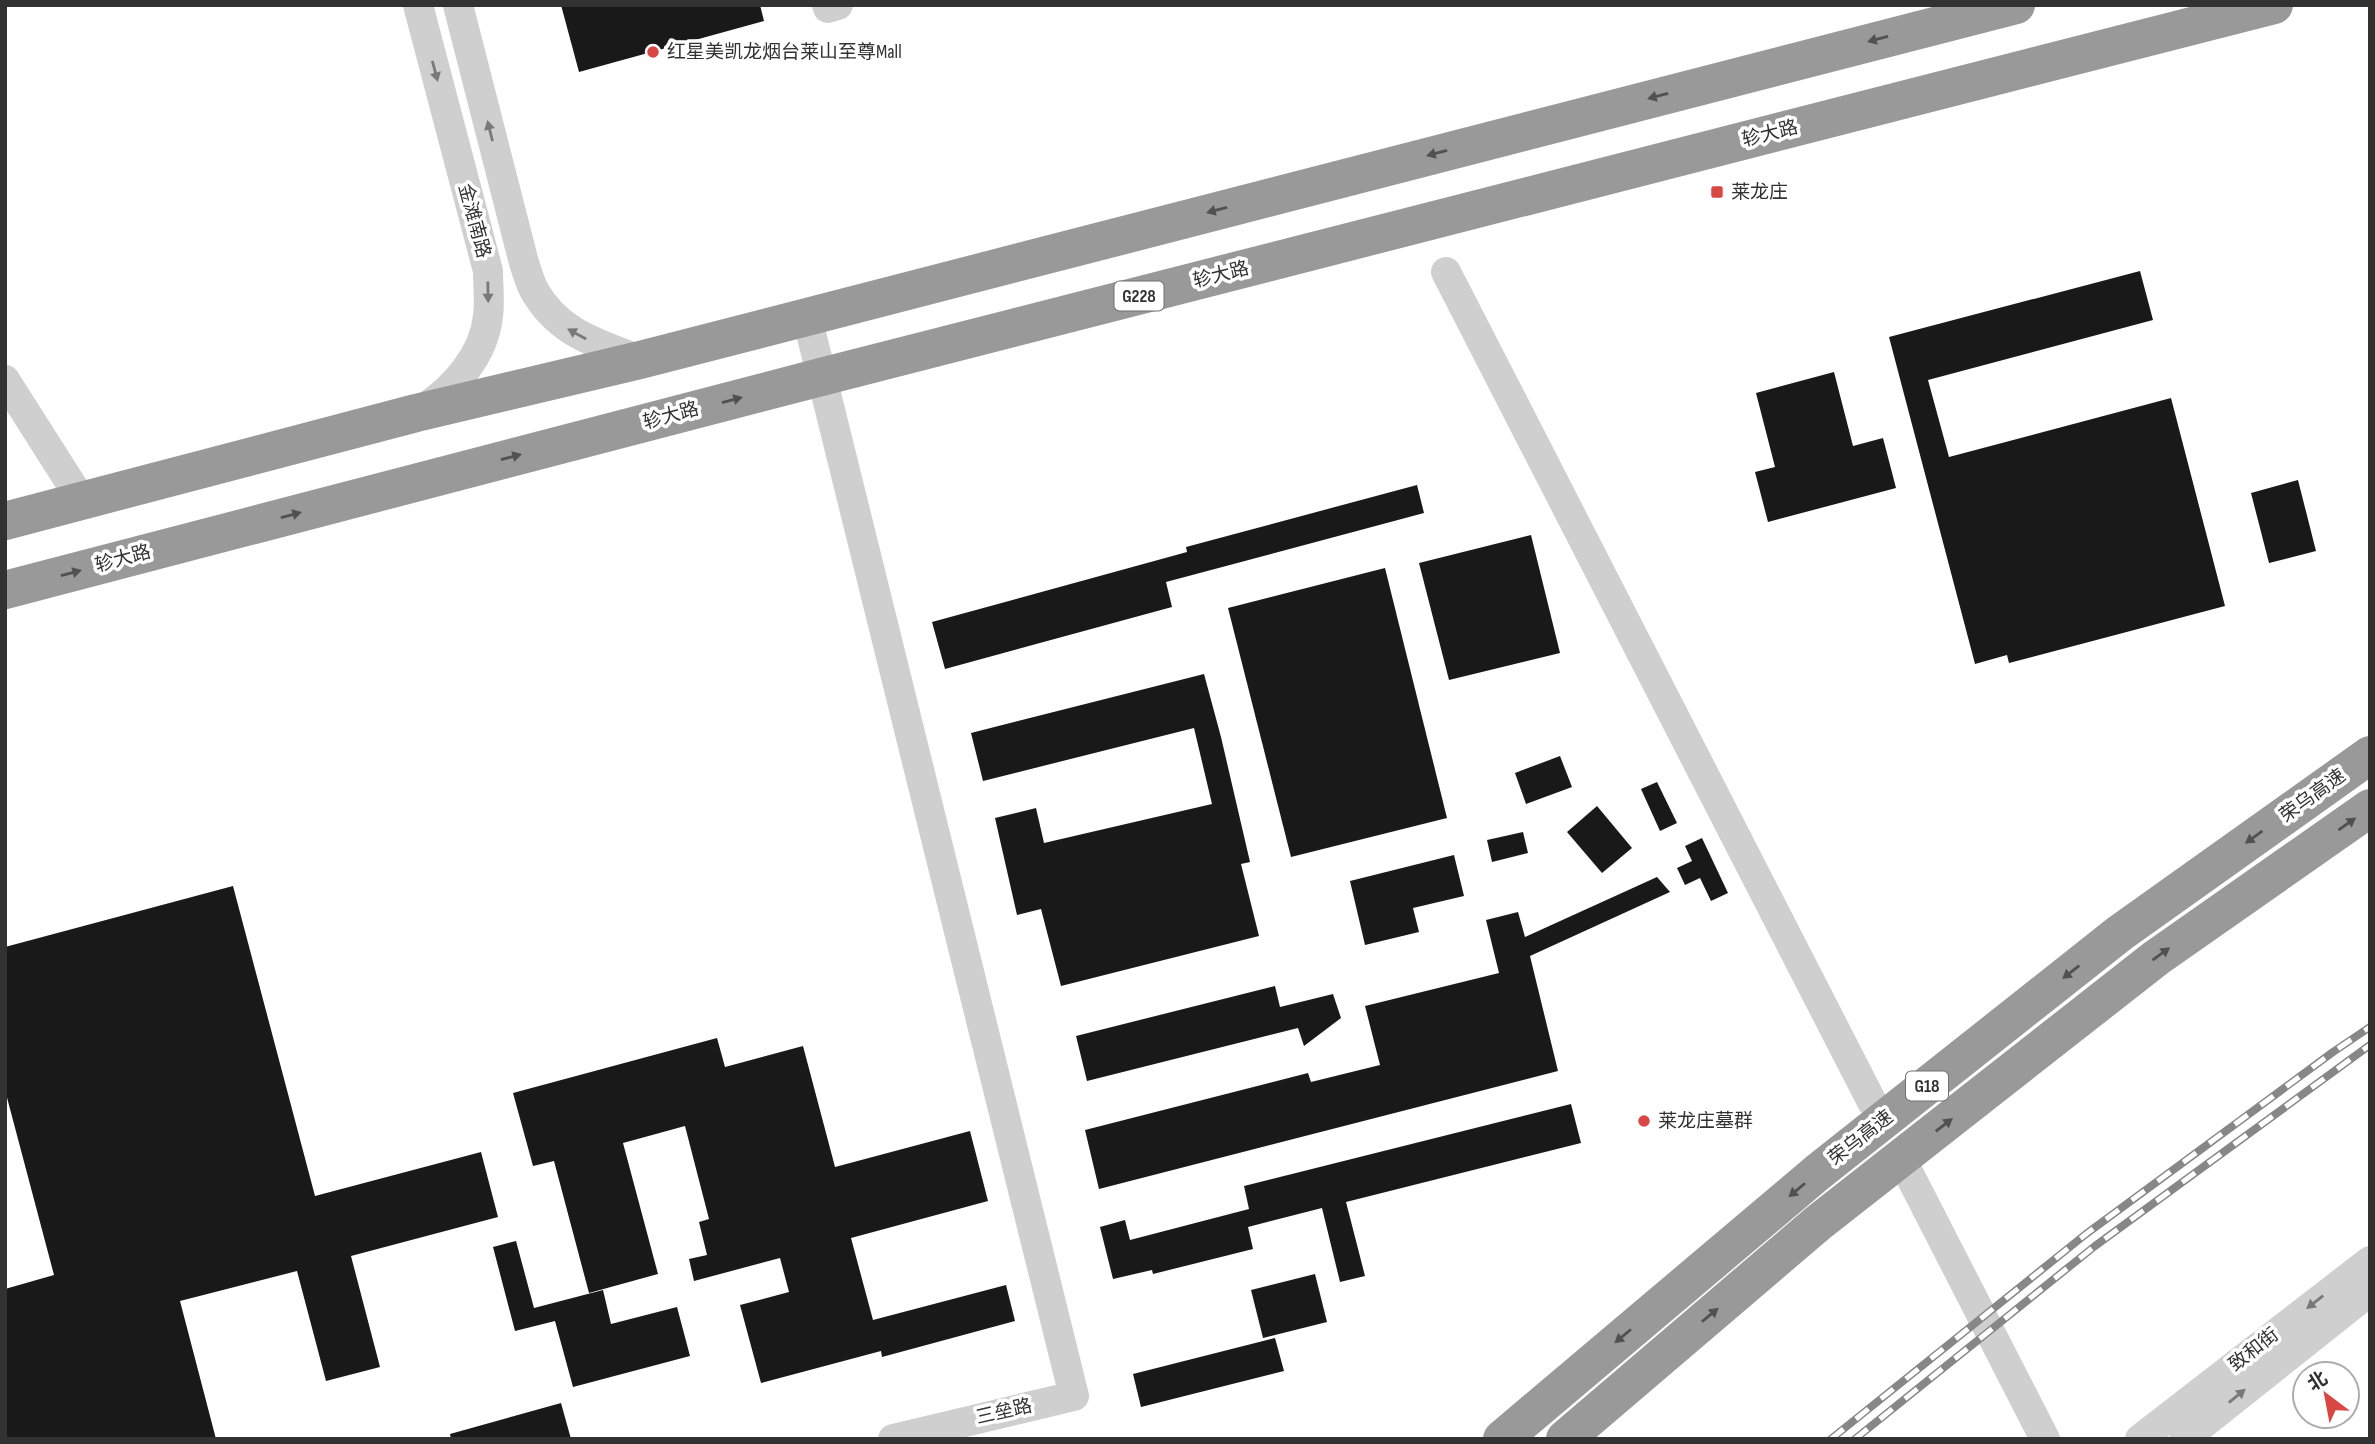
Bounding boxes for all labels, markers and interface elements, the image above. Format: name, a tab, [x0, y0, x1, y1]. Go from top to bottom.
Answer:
one-way arrow	[1867, 34, 1889, 45]
place label: 红星美凯龙烟台莱山至尊Mall	[667, 41, 902, 64]
marker: 红星美凯龙烟台莱山至尊Mall	[645, 44, 661, 60]
one-way arrow	[430, 60, 441, 82]
one-way arrow	[1647, 91, 1669, 102]
street label: 轸大路	[1740, 116, 1800, 152]
one-way arrow	[484, 120, 495, 142]
one-way arrow	[1426, 148, 1448, 159]
street label: 金滩南路	[453, 181, 495, 261]
place label: 莱龙庄	[1731, 181, 1788, 204]
marker: 莱龙庄	[1709, 184, 1725, 200]
one-way arrow	[1206, 205, 1228, 216]
street label: 轸大路	[1191, 257, 1251, 293]
one-way arrow	[482, 281, 494, 303]
road number: G228	[1114, 282, 1164, 310]
one-way arrow	[567, 328, 587, 340]
one-way arrow	[721, 394, 743, 405]
street label: 轸大路	[640, 398, 702, 434]
one-way arrow	[501, 452, 522, 462]
one-way arrow	[281, 509, 303, 520]
street label: 轸大路	[92, 541, 154, 577]
one-way arrow	[60, 567, 82, 578]
street label: 荣乌高速	[2275, 764, 2351, 828]
one-way arrow	[2338, 817, 2356, 831]
one-way arrow	[2245, 830, 2263, 844]
one-way arrow	[2152, 948, 2170, 962]
one-way arrow	[2062, 964, 2080, 979]
road number: G18	[1906, 1072, 1948, 1100]
street label: 荣乌高速	[1824, 1106, 1898, 1170]
place label: 莱龙庄墓群	[1658, 1110, 1753, 1133]
marker: 莱龙庄墓群	[1636, 1113, 1652, 1129]
one-way arrow	[1935, 1118, 1952, 1133]
one-way arrow	[1788, 1182, 1806, 1198]
one-way arrow	[2307, 1295, 2325, 1310]
one-way arrow	[1702, 1308, 1719, 1323]
street label: 致和街	[2224, 1323, 2284, 1377]
one-way arrow	[1614, 1328, 1632, 1344]
north arrow	[2291, 1360, 2361, 1430]
text: 北	[2304, 1367, 2332, 1397]
one-way arrow	[2228, 1389, 2246, 1404]
street label: 三垒路	[974, 1394, 1034, 1430]

